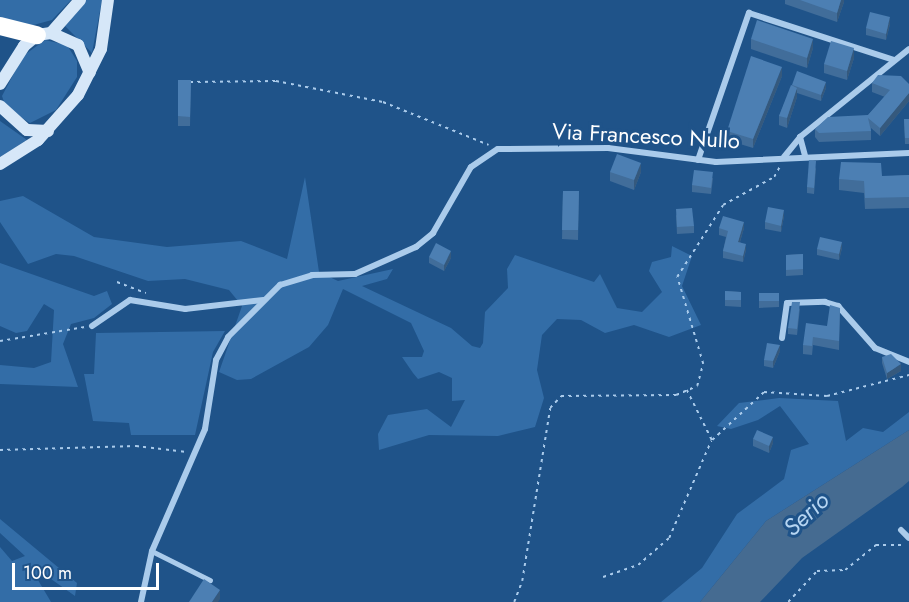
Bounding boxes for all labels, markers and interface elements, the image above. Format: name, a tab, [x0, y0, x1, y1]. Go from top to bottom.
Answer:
street label: Via Francesco Nullo	[551, 118, 741, 154]
water label: Serio	[777, 486, 835, 542]
scale bar	[15, 551, 162, 589]
text: 100 m	[23, 560, 72, 586]

